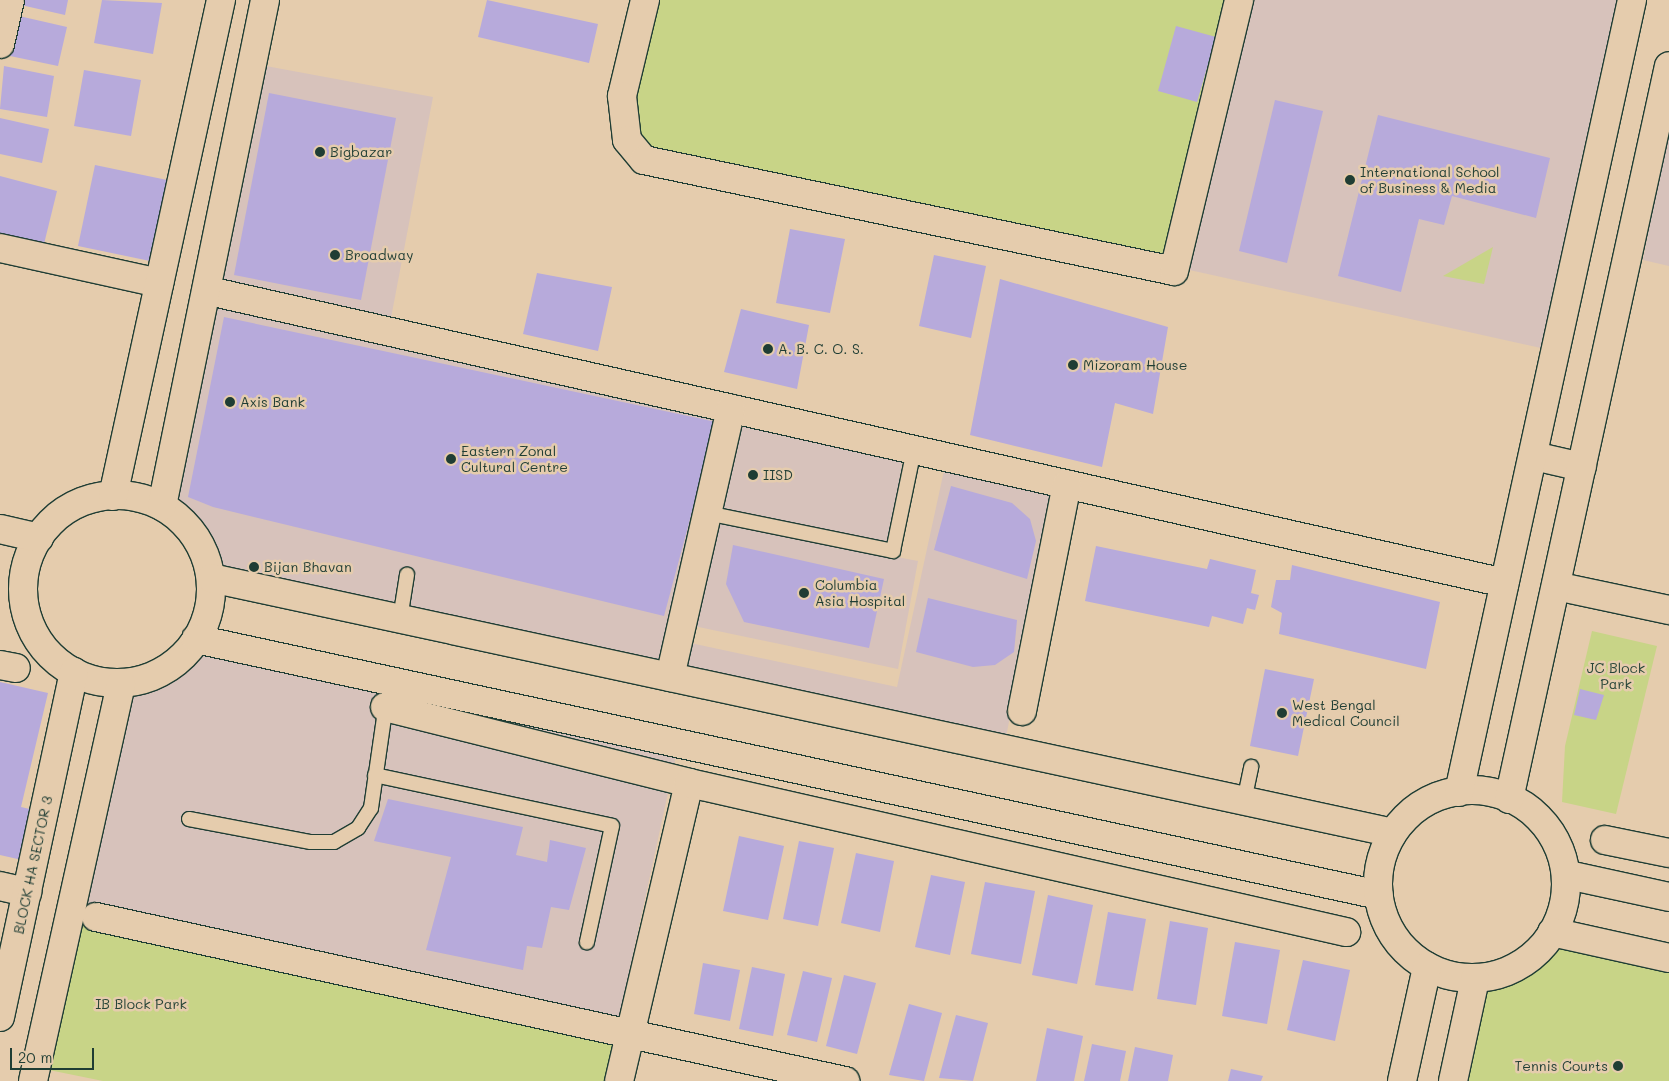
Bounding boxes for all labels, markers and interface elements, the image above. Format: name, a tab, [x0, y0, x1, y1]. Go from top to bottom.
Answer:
place label: Bigbazar	[330, 144, 392, 160]
marker: Bigbazar	[314, 146, 326, 158]
place label: International School of Business & Media	[1360, 164, 1500, 196]
marker: International School of Business & Media	[1344, 174, 1356, 186]
place label: Broadway	[345, 247, 414, 263]
marker: Broadway	[329, 249, 341, 261]
place label: A. B. C. O. S.	[778, 341, 864, 357]
marker: A. B. C. O. S.	[762, 343, 774, 355]
place label: Mizoram House	[1083, 357, 1187, 373]
marker: Mizoram House	[1067, 359, 1079, 371]
place label: Axis Bank	[240, 394, 305, 410]
marker: Axis Bank	[224, 396, 236, 408]
place label: Eastern Zonal Cultural Centre	[461, 443, 568, 476]
marker: Eastern Zonal Cultural Centre	[445, 453, 457, 465]
place label: IISD	[763, 467, 793, 483]
marker: IISD	[747, 469, 759, 481]
place label: Bijan Bhavan	[264, 559, 352, 575]
marker: Bijan Bhavan	[248, 561, 260, 573]
place label: Columbia Asia Hospital	[815, 577, 905, 610]
marker: Columbia Asia Hospital	[797, 586, 811, 600]
park label: JC Block Park	[1587, 660, 1645, 692]
place label: West Bengal Medical Council	[1292, 697, 1400, 730]
marker: West Bengal Medical Council	[1276, 707, 1288, 719]
street label: BLOCK HA SECTOR 3	[10, 794, 56, 936]
park label: IB Block Park	[95, 996, 187, 1012]
scale bar	[12, 1038, 96, 1070]
text: 20 m	[18, 1047, 52, 1067]
place label: Tennis Courts	[1515, 1058, 1608, 1074]
marker: Tennis Courts	[1612, 1060, 1624, 1072]

